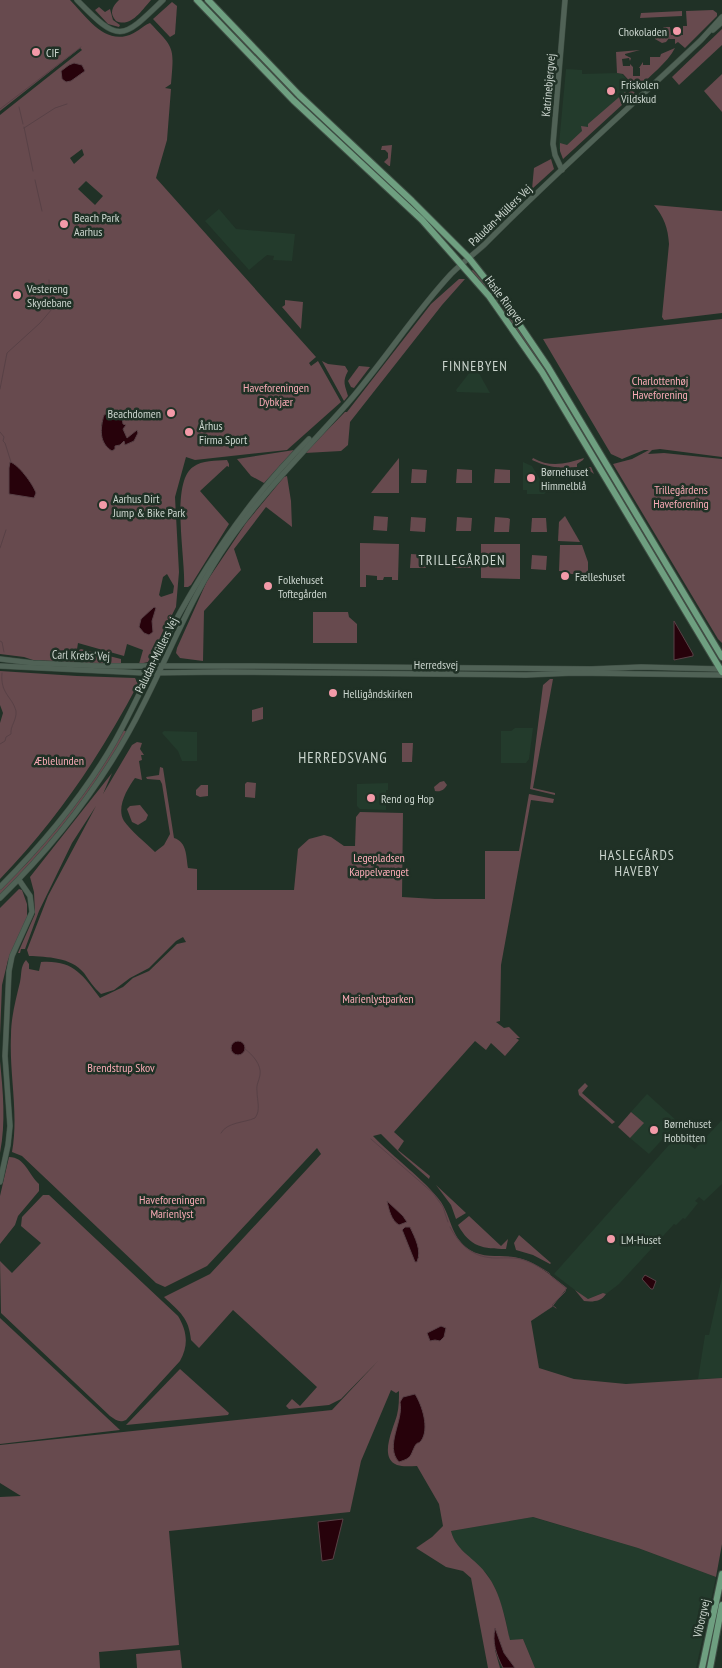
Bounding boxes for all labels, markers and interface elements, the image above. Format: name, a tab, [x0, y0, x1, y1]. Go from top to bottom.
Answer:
place label: Chokoladen	[618, 24, 667, 39]
marker: Chokoladen	[671, 25, 683, 37]
place label: CIF	[46, 45, 59, 60]
marker: CIF	[30, 46, 42, 58]
street label: Katrinebjergvej	[538, 53, 558, 117]
place label: Friskolen Vildskud	[620, 77, 659, 106]
marker: Friskolen Vildskud	[605, 85, 617, 97]
street label: Paludan-Müllers Vej	[465, 181, 535, 249]
place label: Beach Park Aarhus	[74, 210, 120, 239]
marker: Beach Park Aarhus	[58, 218, 70, 230]
street label: Hasle Ringvej	[482, 273, 528, 327]
place label: Vestereng Skydebane	[26, 281, 72, 310]
marker: Vestereng Skydebane	[11, 289, 23, 301]
district label: FINNEBYEN	[442, 357, 508, 375]
park label: Charlottenhøj Haveforening	[632, 373, 688, 402]
park label: Haveforeningen Dybkjær	[243, 380, 309, 409]
place label: Beachdomen	[108, 406, 161, 421]
marker: Beachdomen	[165, 407, 177, 419]
place label: Århus Firma Sport	[199, 418, 248, 447]
marker: Århus Firma Sport	[183, 426, 195, 438]
place label: Børnehuset Himmelblå	[541, 464, 589, 493]
marker: Børnehuset Himmelblå	[525, 472, 537, 484]
park label: Trillegårdens Haveforening	[653, 482, 709, 511]
place label: Aarhus Dirt Jump & Bike Park	[112, 491, 186, 520]
marker: Aarhus Dirt Jump & Bike Park	[97, 499, 109, 511]
district label: TRILLEGÅRDEN	[419, 551, 505, 569]
place label: Fælleshuset	[575, 569, 626, 584]
marker: Fælleshuset	[559, 570, 571, 582]
place label: Folkehuset Toftegården	[278, 572, 327, 601]
marker: Folkehuset Toftegården	[262, 580, 274, 592]
street label: Paludan-Müllers Vej	[131, 615, 181, 695]
street label: Carl Krebs' Vej	[52, 646, 110, 664]
street label: Herredsvej	[414, 657, 458, 672]
place label: Helligåndskirken	[343, 686, 412, 701]
marker: Helligåndskirken	[327, 687, 339, 699]
district label: HERREDSVANG	[298, 748, 388, 767]
park label: Æblelunden	[33, 753, 84, 768]
place label: Rend og Hop	[381, 791, 434, 806]
marker: Rend og Hop	[365, 792, 377, 804]
district label: HASLEGÅRDS HAVEBY	[599, 846, 675, 880]
park label: Legepladsen Kappelvænget	[349, 850, 410, 879]
park label: Marienlystparken	[342, 991, 414, 1006]
park label: Brendstrup Skov	[87, 1060, 155, 1075]
place label: Børnehuset Hobbitten	[664, 1116, 712, 1145]
marker: Børnehuset Hobbitten	[648, 1124, 660, 1136]
park label: Haveforeningen Marienlyst	[139, 1192, 205, 1221]
place label: LM-Huset	[621, 1232, 662, 1247]
marker: LM-Huset	[605, 1233, 617, 1245]
street label: Viborgvej	[689, 1597, 713, 1640]

